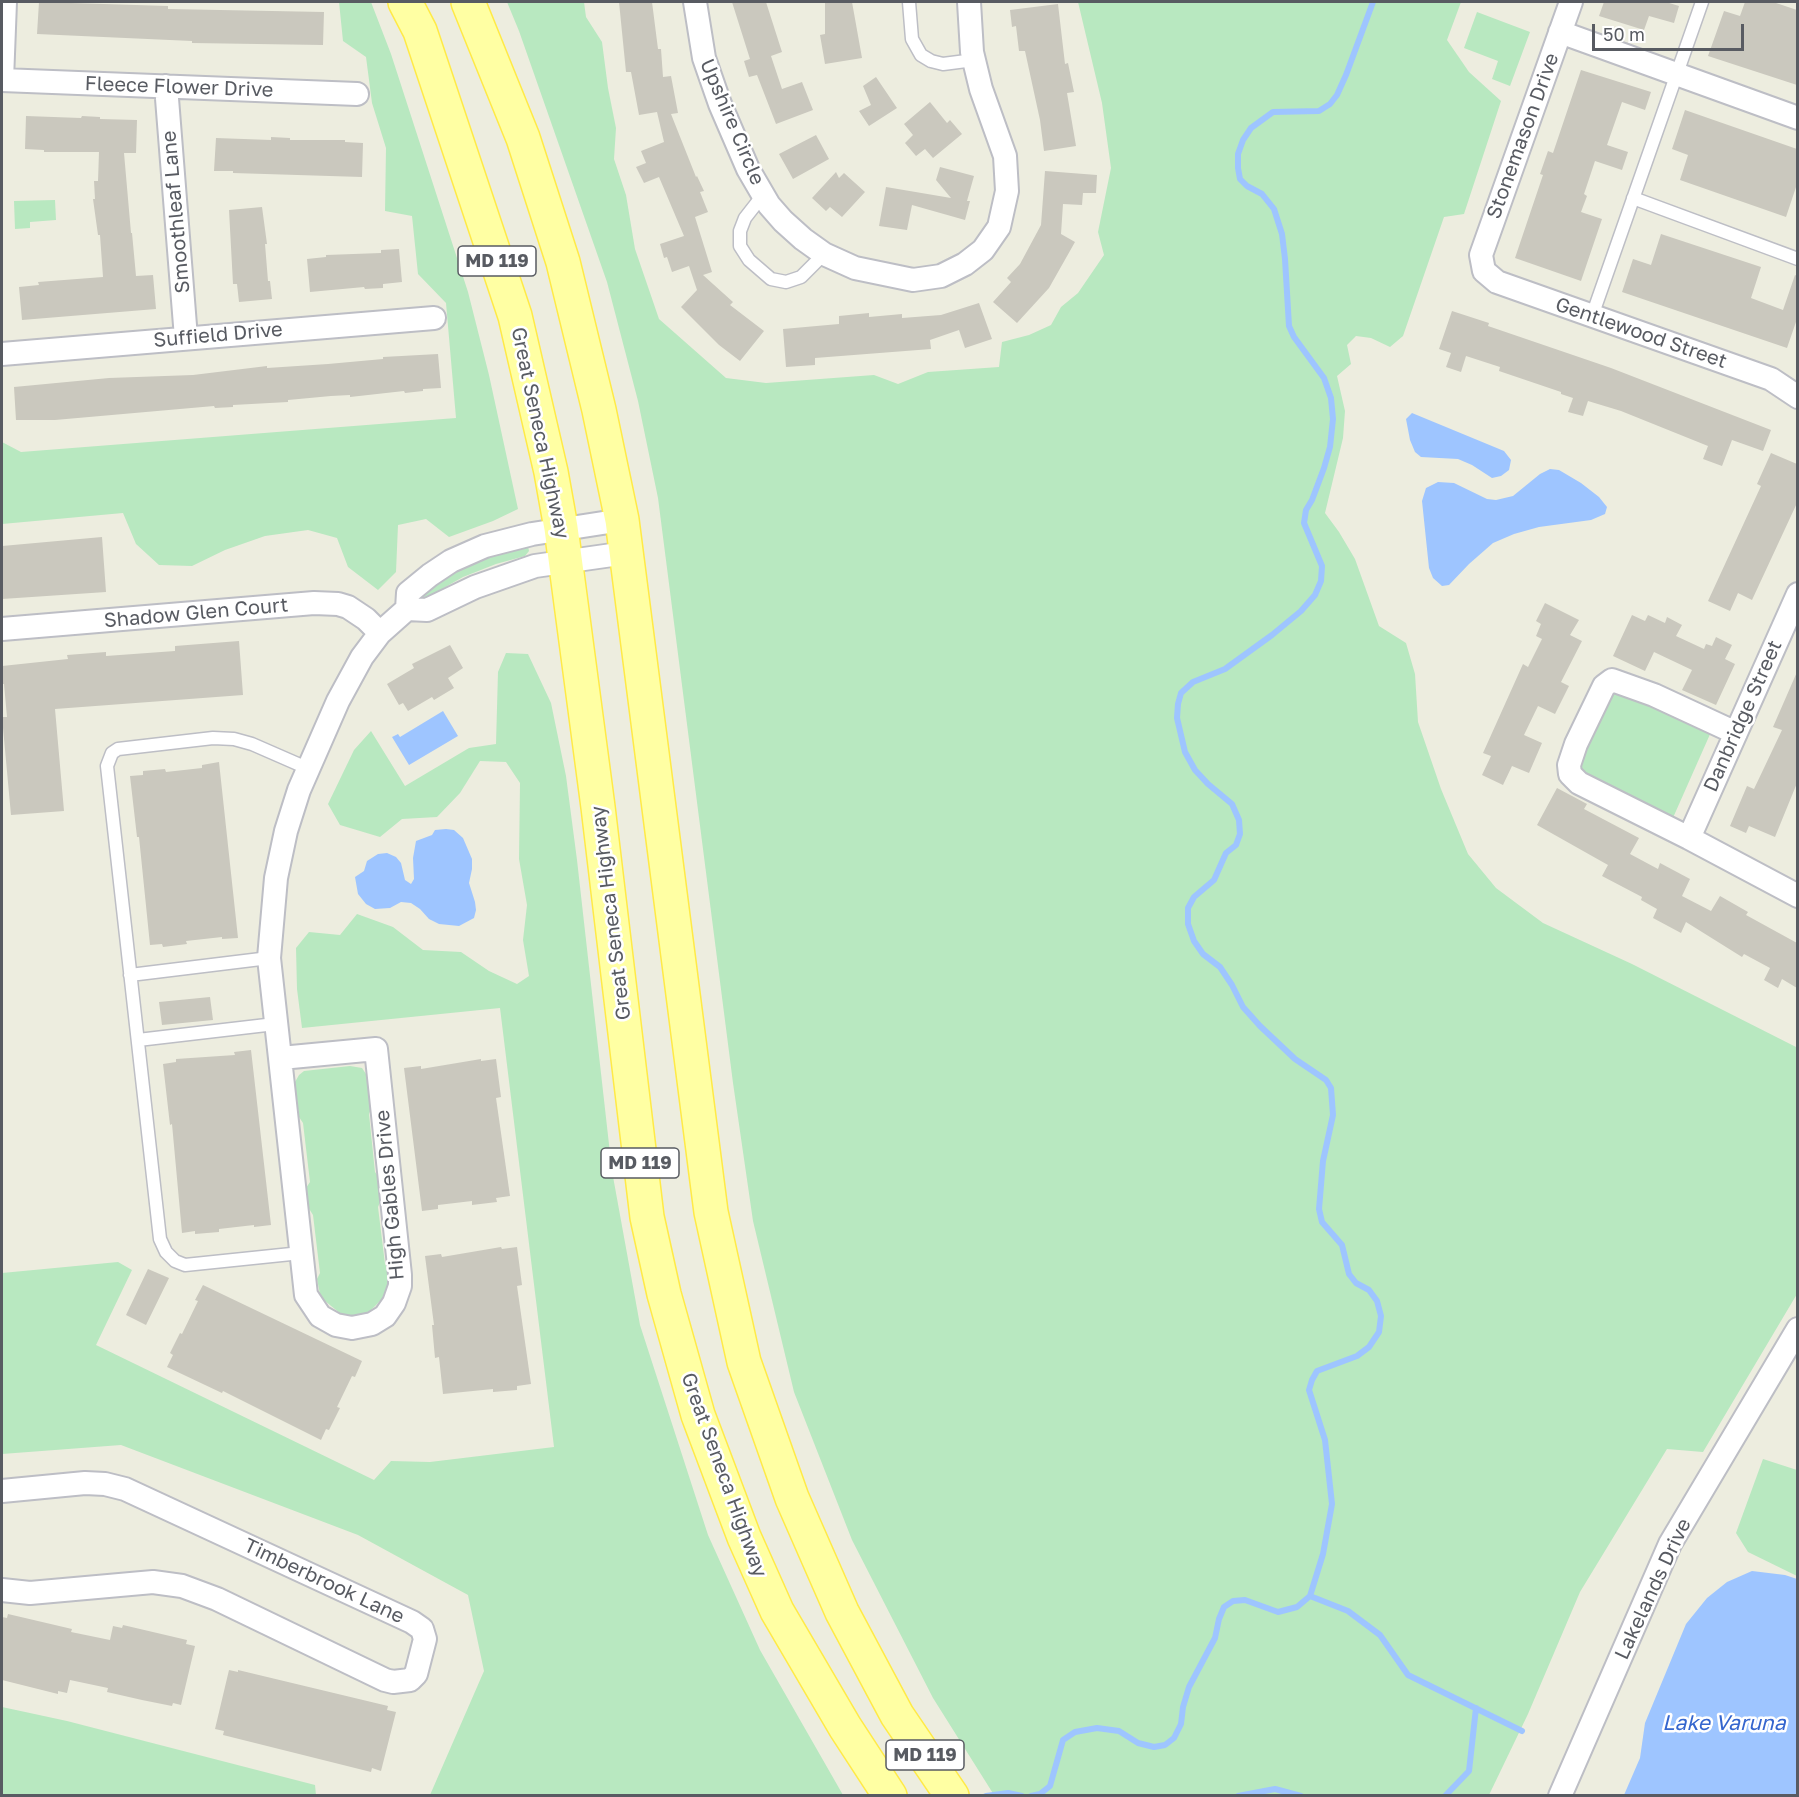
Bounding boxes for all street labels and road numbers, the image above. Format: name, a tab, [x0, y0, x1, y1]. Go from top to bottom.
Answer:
street label: Stonemason Drive	[1482, 50, 1564, 222]
street label: Upshire Circle	[695, 55, 769, 189]
street label: Fleece Flower Drive	[84, 72, 274, 102]
street label: Smoothleaf Lane	[157, 130, 195, 294]
road number: MD 119	[458, 246, 536, 276]
street label: Gentlewood Street	[1552, 292, 1730, 374]
street label: Suffield Drive	[152, 317, 284, 353]
street label: Great Seneca Highway	[506, 325, 574, 541]
street label: Shadow Glen Court	[103, 593, 289, 633]
street label: Danbridge Street	[1699, 636, 1787, 796]
street label: Great Seneca Highway	[586, 804, 636, 1022]
street label: High Gables Drive	[371, 1109, 409, 1281]
road number: MD 119	[601, 1148, 679, 1178]
street label: Great Seneca Highway	[676, 1370, 772, 1580]
street label: Lakelands Drive	[1610, 1515, 1696, 1663]
street label: Timberbrook Lane	[240, 1533, 408, 1629]
road number: MD 119	[886, 1740, 964, 1770]

